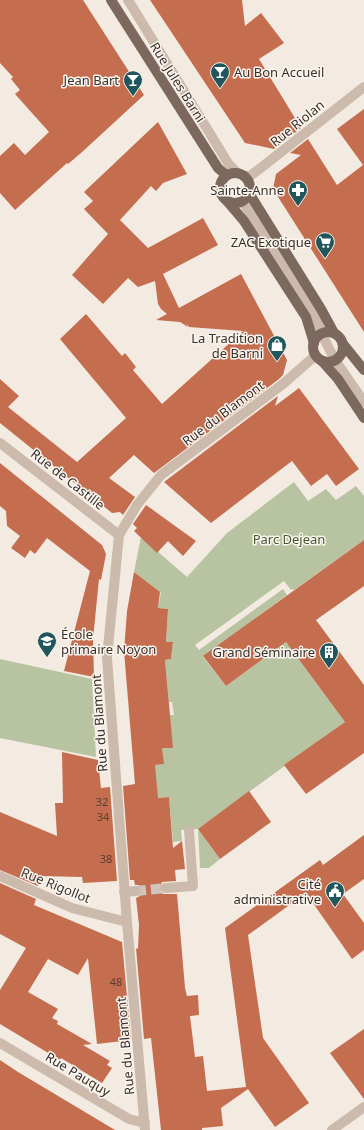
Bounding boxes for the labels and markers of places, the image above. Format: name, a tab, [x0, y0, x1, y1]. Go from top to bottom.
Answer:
bar icon: Au Bon Accueil	[209, 61, 231, 89]
place label: Au Bon Accueil	[234, 63, 324, 81]
bar icon: Jean Bart	[122, 69, 144, 97]
place label: Jean Bart	[62, 71, 119, 89]
pharmacy icon: Sainte-Anne	[287, 179, 309, 207]
place label: Sainte-Anne	[210, 181, 284, 199]
supermarket icon: ZAC Exotique	[314, 231, 336, 259]
place label: ZAC Exotique	[231, 233, 311, 251]
place label: La Tradition de Barni	[191, 329, 263, 362]
shop icon: La Tradition de Barni	[266, 334, 288, 362]
place label: École primaire Noyon	[61, 625, 156, 658]
school or university icon: École primaire Noyon	[36, 630, 58, 658]
building icon: Grand Séminaire	[318, 641, 340, 669]
place label: Grand Séminaire	[213, 643, 315, 661]
place label: Cité administrative	[234, 875, 321, 908]
public building icon: Cité administrative	[324, 880, 346, 908]

